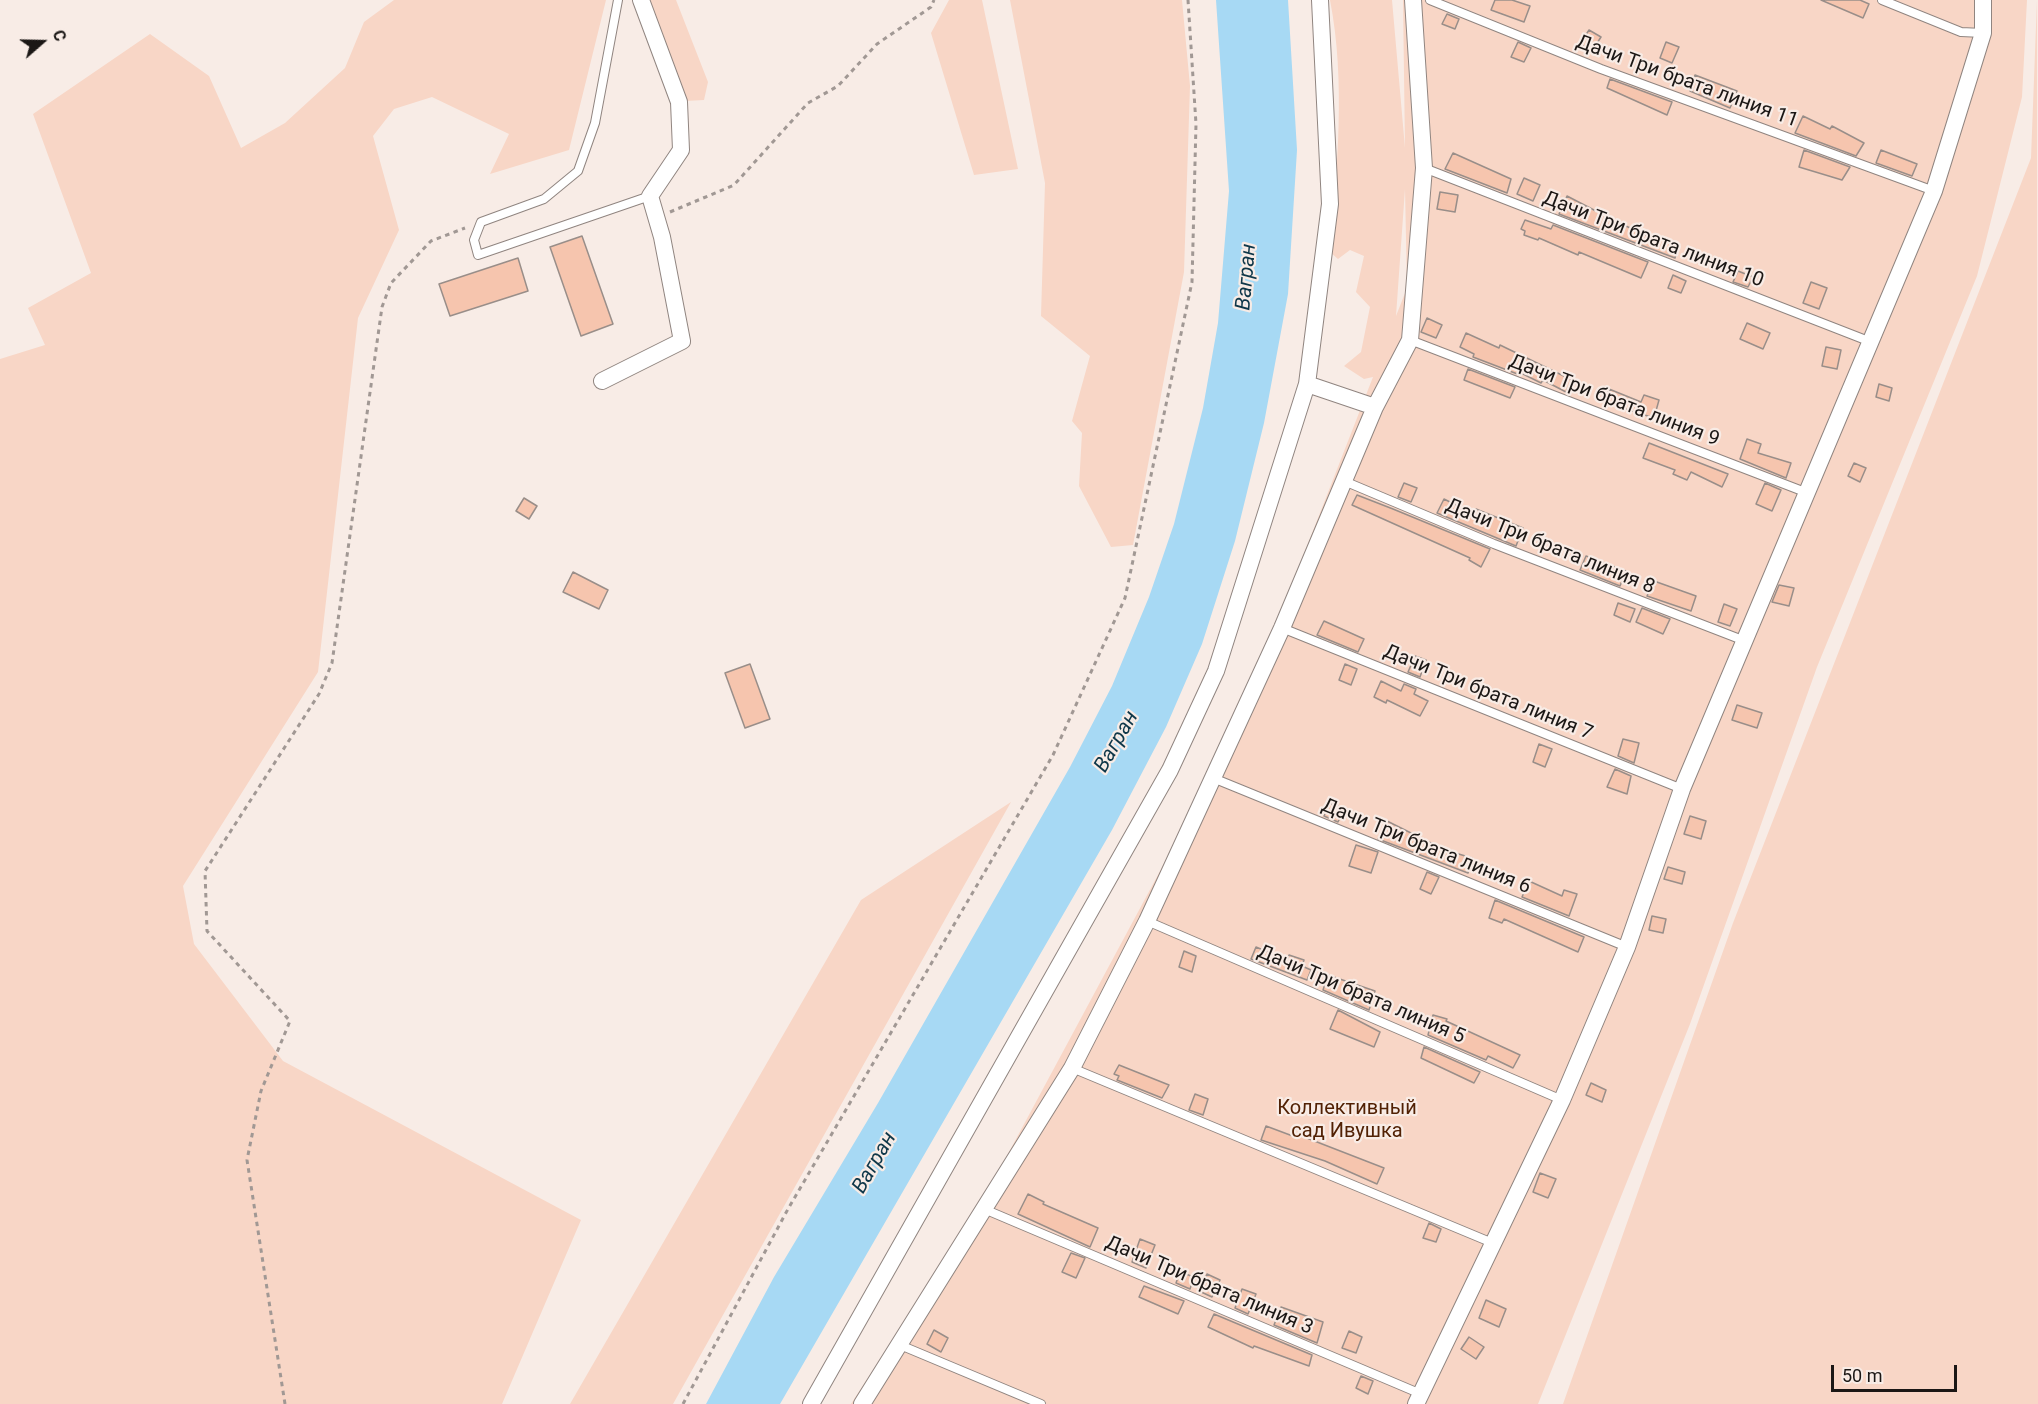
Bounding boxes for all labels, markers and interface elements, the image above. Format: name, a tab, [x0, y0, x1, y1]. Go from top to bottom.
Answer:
north arrow	[12, 12, 72, 72]
text: С	[49, 28, 70, 44]
street label: Дачи Три брата линия 11	[1573, 31, 1801, 133]
street label: Дачи Три брата линия 10	[1539, 187, 1767, 293]
water label: Вагран	[1232, 243, 1262, 311]
street label: Дачи Три брата линия 9	[1505, 350, 1723, 452]
street label: Дачи Три брата линия 8	[1442, 494, 1658, 600]
street label: Дачи Три брата линия 7	[1380, 640, 1596, 746]
water label: Вагран	[1089, 707, 1145, 777]
street label: Дачи Три брата линия 6	[1318, 794, 1534, 900]
street label: Дачи Три брата линия 5	[1253, 940, 1469, 1050]
park label: Коллективный сад Ивушка	[1277, 1097, 1417, 1144]
water label: Вагран	[847, 1128, 903, 1198]
street label: Дачи Три брата линия 3	[1101, 1231, 1317, 1341]
scale bar	[1834, 1353, 1960, 1391]
text: 50 m	[1842, 1365, 1882, 1386]

